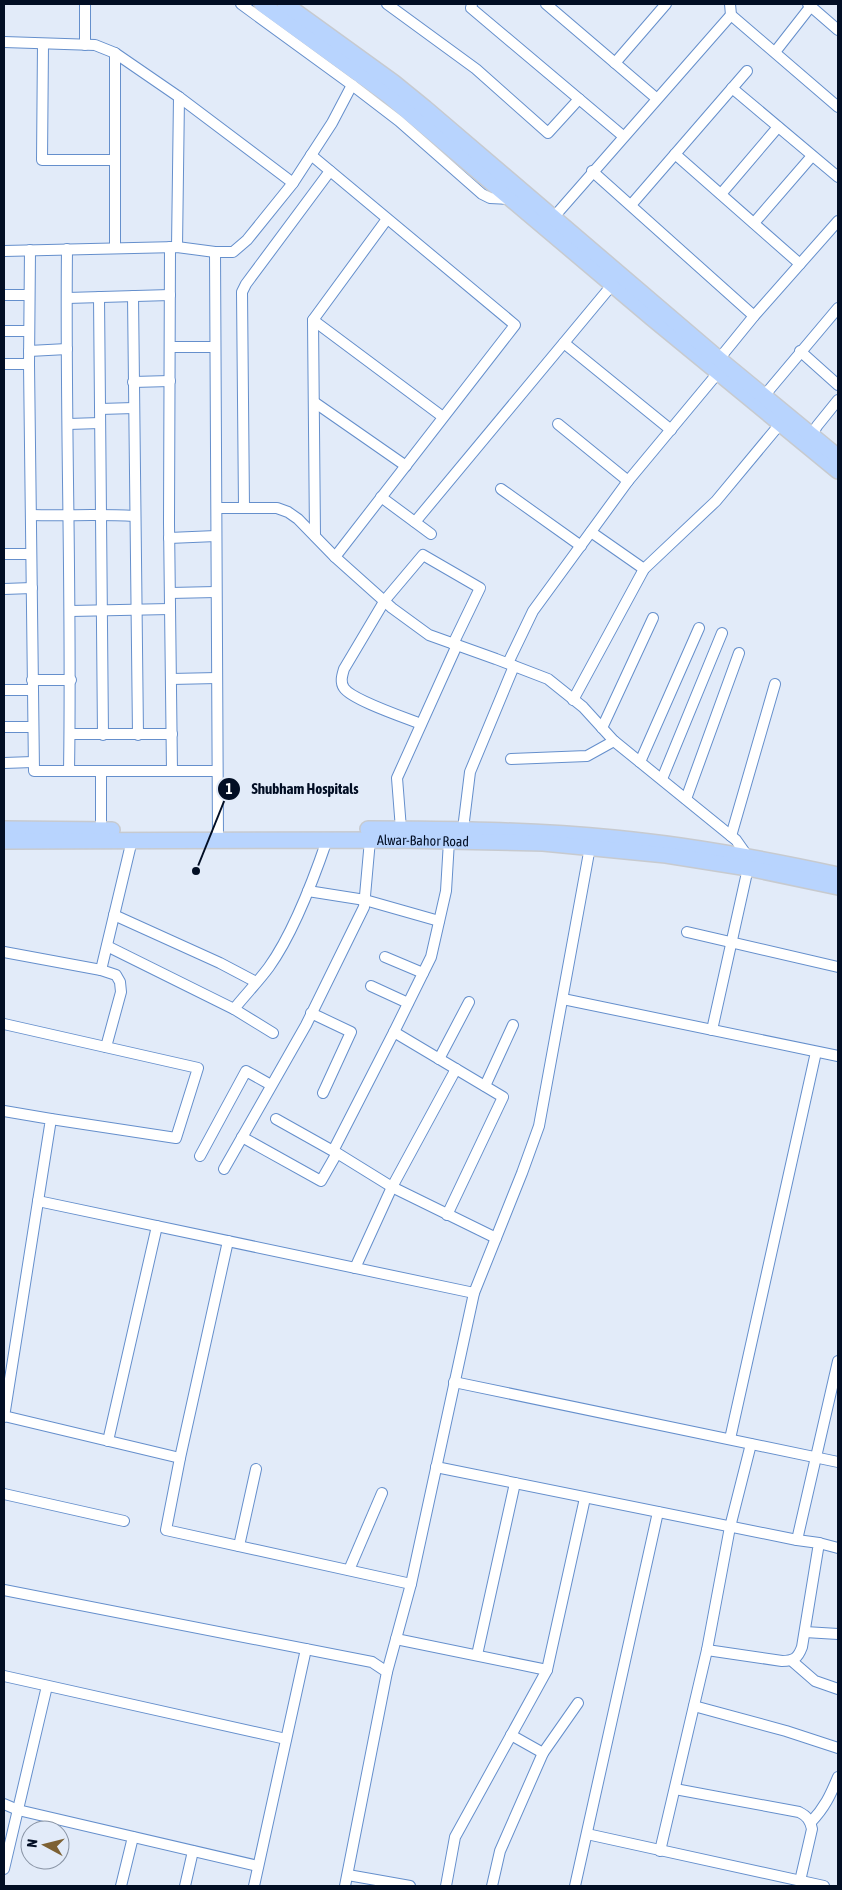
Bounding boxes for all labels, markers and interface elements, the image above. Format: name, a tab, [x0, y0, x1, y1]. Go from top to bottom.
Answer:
callout: Shubham Hospitals	[217, 774, 369, 804]
text: 1	[225, 780, 233, 797]
text: Shubham Hospitals	[251, 780, 359, 797]
street label: Alwar-Bahor Road	[377, 832, 469, 849]
north arrow	[20, 1820, 70, 1870]
text: N	[24, 1838, 41, 1848]

